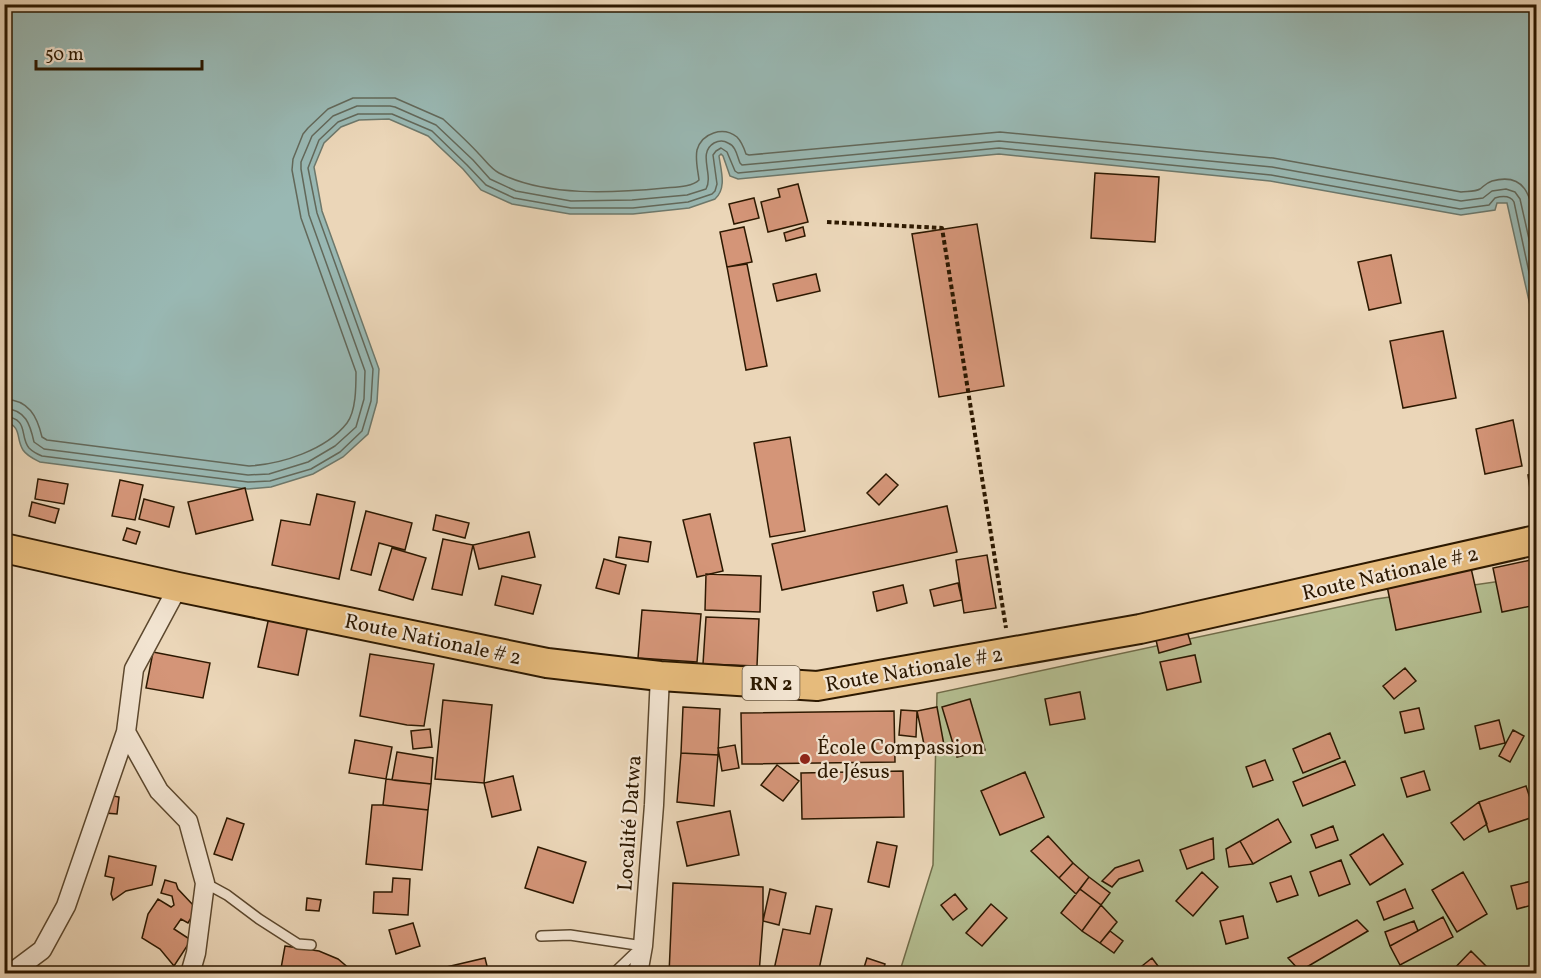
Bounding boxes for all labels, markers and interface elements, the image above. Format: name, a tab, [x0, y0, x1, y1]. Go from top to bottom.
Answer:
scale bar	[36, 33, 202, 71]
text: 50 m	[45, 43, 84, 68]
street label: Route Nationale # 2	[1299, 540, 1481, 609]
street label: Route Nationale # 2	[342, 608, 524, 673]
street label: Route Nationale # 2	[823, 641, 1006, 700]
road number: RN 2	[742, 666, 800, 700]
place label: École Compassion de Jésus	[817, 734, 984, 787]
marker: École Compassion de Jésus	[798, 752, 812, 766]
street label: Localité Datwa	[611, 754, 650, 892]

